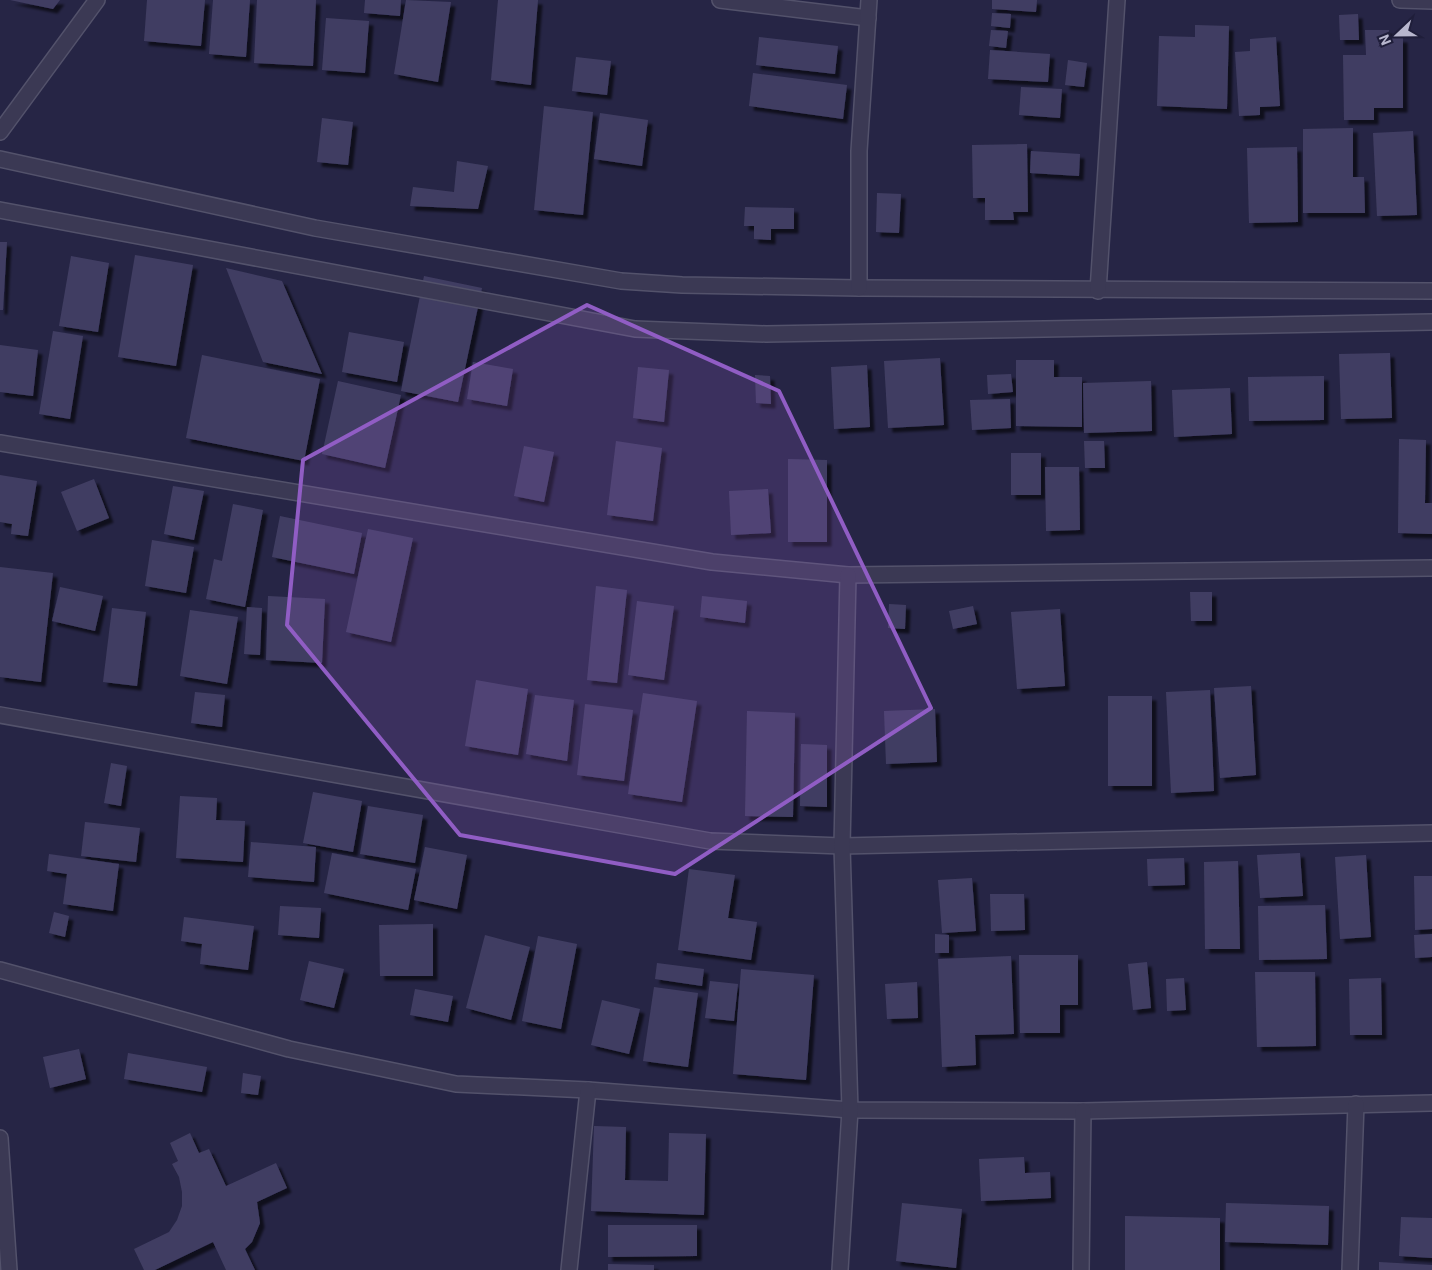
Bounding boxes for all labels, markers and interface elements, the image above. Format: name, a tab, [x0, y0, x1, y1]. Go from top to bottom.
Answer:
north arrow	[1372, 10, 1422, 60]
text: N	[1376, 32, 1394, 47]

